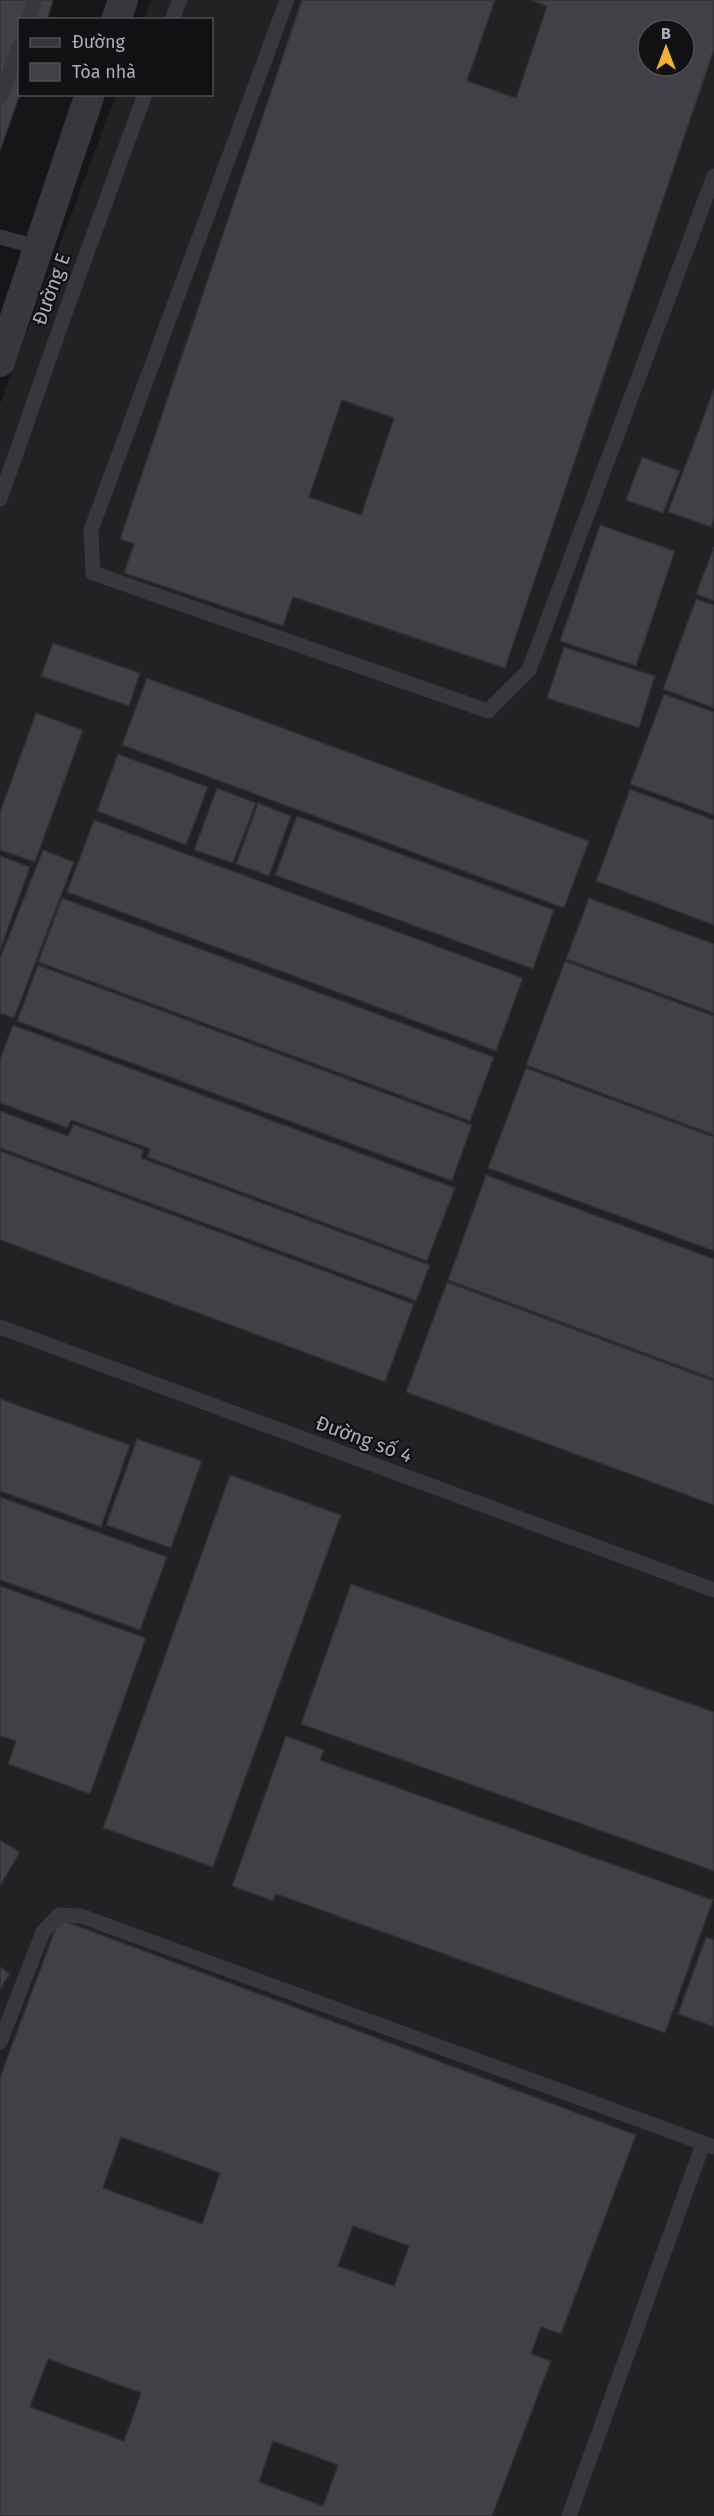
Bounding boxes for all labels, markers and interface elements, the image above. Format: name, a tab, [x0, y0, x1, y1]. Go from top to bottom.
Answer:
legend	[18, 18, 213, 96]
north arrow	[636, 18, 696, 78]
text: B	[661, 24, 671, 43]
text: Đường	[72, 31, 126, 53]
text: Tòa nhà	[72, 61, 136, 83]
street label: Đường E	[27, 250, 75, 328]
street label: Đường số 4	[312, 1410, 416, 1468]

